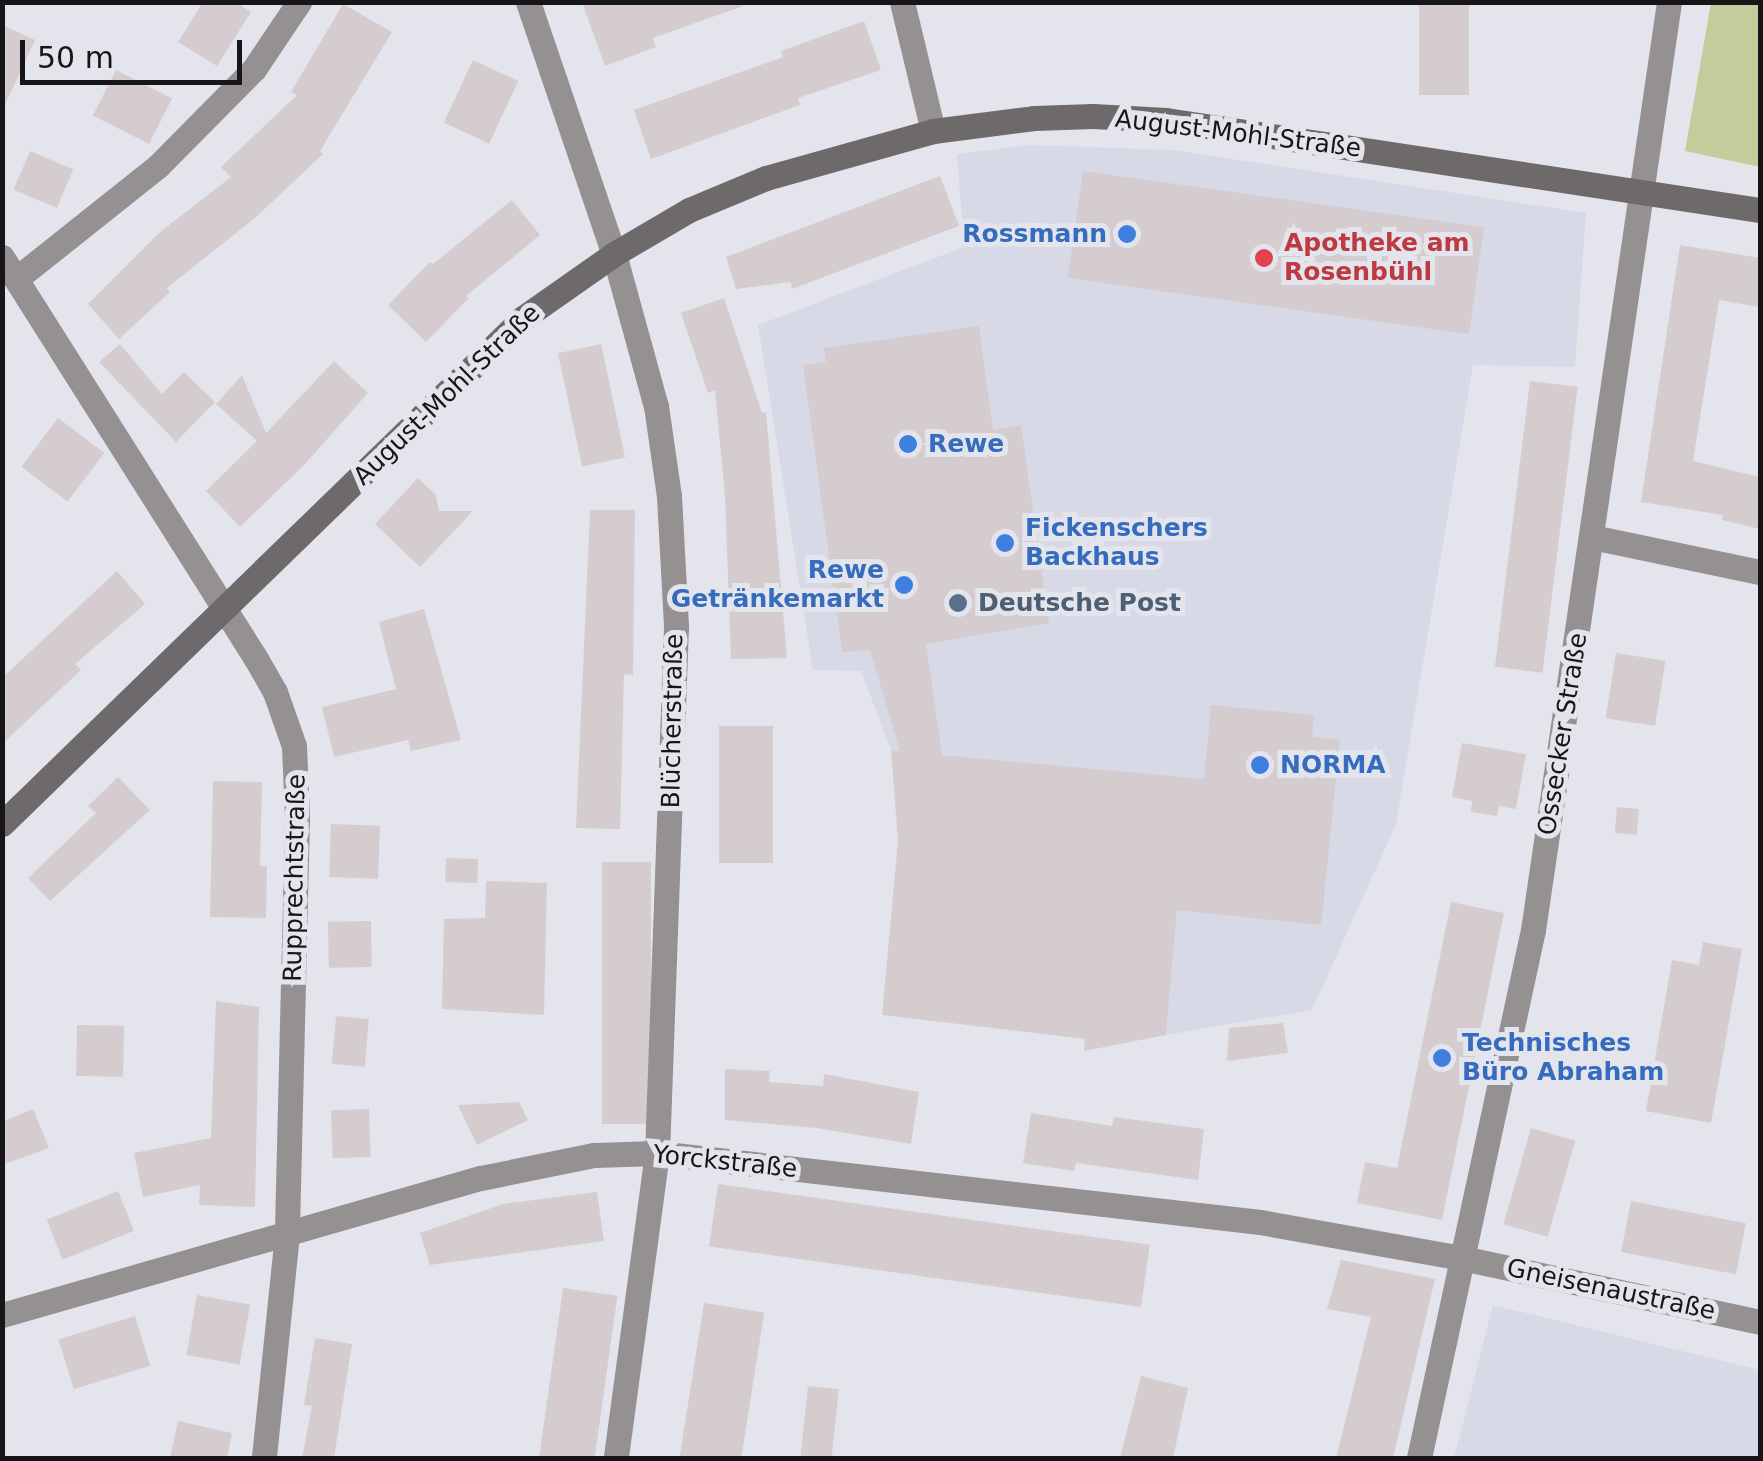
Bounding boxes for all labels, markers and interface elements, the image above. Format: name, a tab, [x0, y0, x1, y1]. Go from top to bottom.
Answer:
scale bar	[25, 20, 248, 82]
text: 50 m	[37, 40, 114, 75]
street label: August-Mohl-Straße	[1113, 104, 1363, 164]
place label: Rossmann	[962, 219, 1107, 249]
marker: Rossmann	[1116, 223, 1138, 245]
place label: Apotheke am Rosenbühl	[1284, 229, 1470, 288]
marker: Apotheke am Rosenbühl	[1253, 247, 1275, 269]
street label: August-Mohl-Straße	[348, 298, 546, 492]
place label: Rewe	[928, 429, 1004, 459]
marker: Rewe	[897, 433, 919, 455]
place label: Fickenschers Backhaus	[1025, 514, 1208, 573]
marker: Fickenschers Backhaus	[994, 532, 1016, 554]
place label: Rewe Getränkemarkt	[671, 556, 884, 615]
marker: Rewe Getränkemarkt	[893, 574, 915, 596]
place label: Deutsche Post	[978, 588, 1181, 618]
marker: Deutsche Post	[947, 592, 969, 614]
street label: Ossecker Straße	[1532, 631, 1594, 837]
street label: Blücherstraße	[656, 633, 690, 809]
place label: NORMA	[1280, 750, 1386, 780]
marker: NORMA	[1249, 754, 1271, 776]
street label: Rupprechtstraße	[278, 774, 312, 982]
place label: Technisches Büro Abraham	[1462, 1029, 1664, 1088]
marker: Technisches Büro Abraham	[1431, 1047, 1453, 1069]
street label: Yorckstraße	[651, 1140, 799, 1184]
street label: Gneisenaustraße	[1504, 1253, 1718, 1327]

